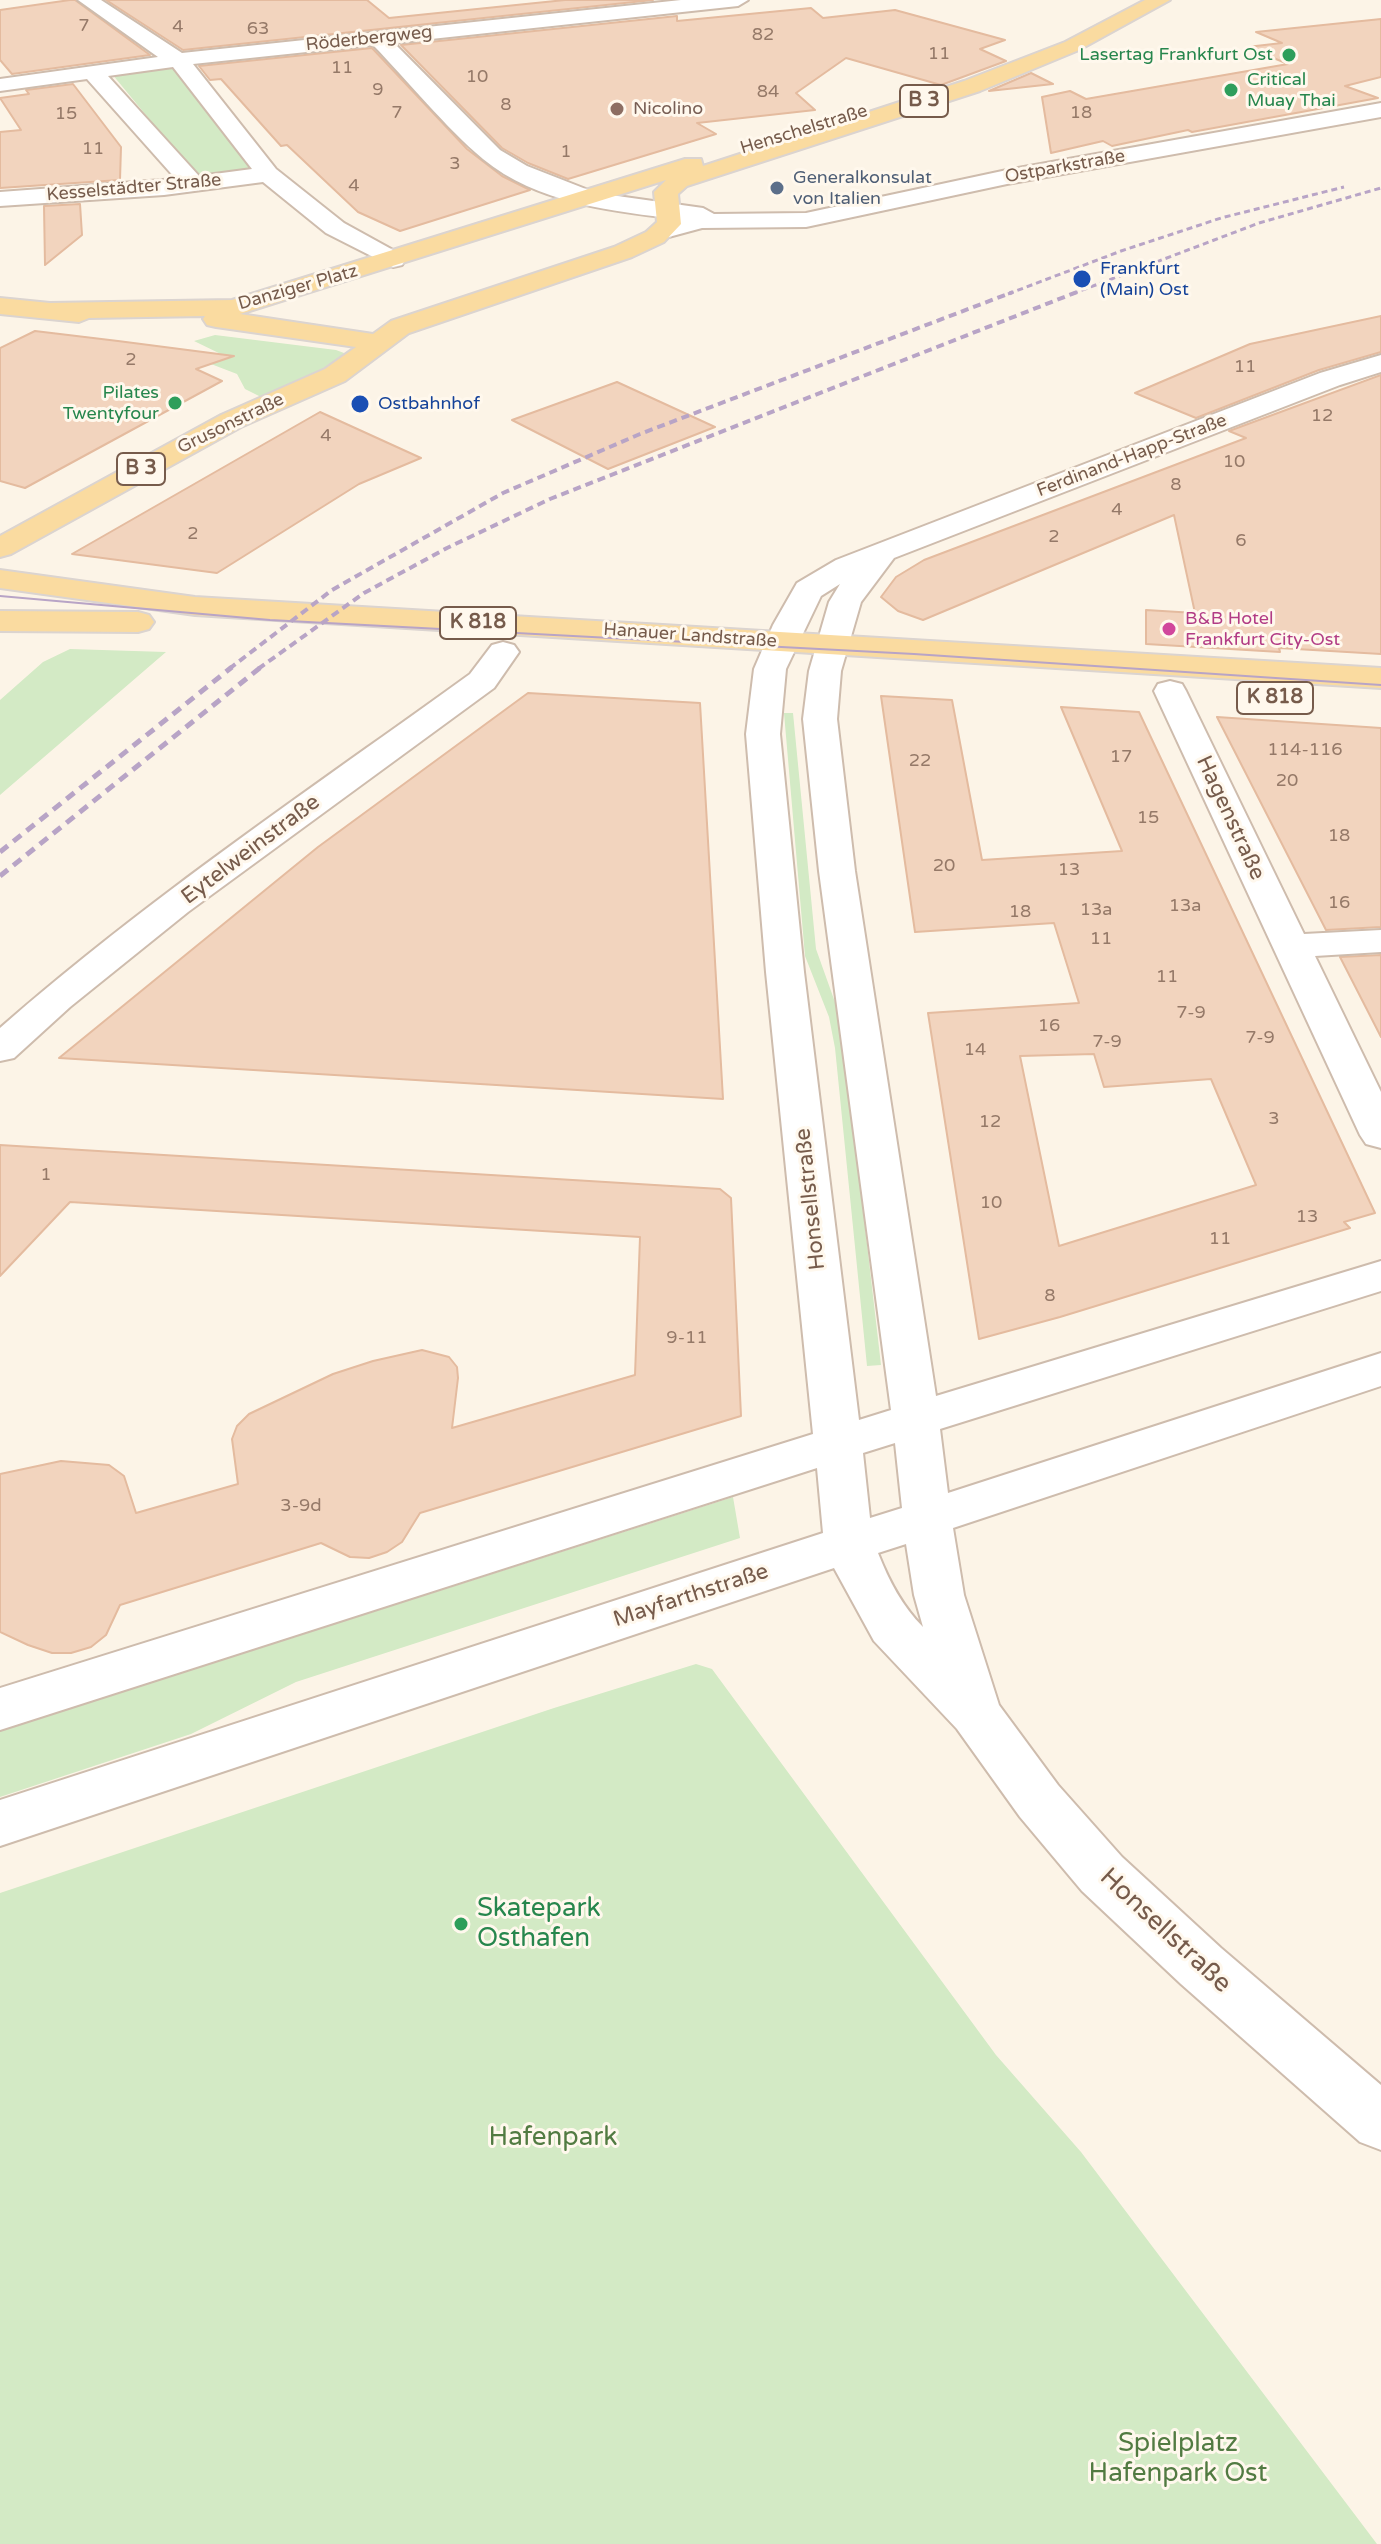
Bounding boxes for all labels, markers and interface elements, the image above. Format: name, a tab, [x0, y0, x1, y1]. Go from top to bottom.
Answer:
house number: 7	[78, 15, 90, 37]
house number: 4	[172, 16, 184, 38]
house number: 63	[247, 18, 269, 40]
street label: Röderbergweg	[305, 22, 433, 56]
house number: 82	[752, 24, 774, 46]
house number: 11	[928, 43, 950, 65]
place label: Lasertag Frankfurt Ost	[1079, 44, 1273, 66]
marker: Lasertag Frankfurt Ost	[1280, 46, 1298, 64]
house number: 11	[331, 57, 353, 79]
house number: 10	[466, 66, 488, 88]
place label: Critical Muay Thai	[1247, 69, 1336, 112]
house number: 9	[372, 79, 384, 101]
house number: 84	[757, 81, 779, 103]
marker: Critical Muay Thai	[1222, 81, 1240, 99]
road number: B 3	[900, 85, 948, 117]
house number: 8	[500, 94, 512, 116]
place label: Nicolino	[633, 98, 703, 120]
marker: Nicolino	[608, 100, 626, 118]
street label: Henschelstraße	[738, 100, 870, 160]
house number: 7	[391, 102, 403, 124]
house number: 18	[1070, 102, 1092, 124]
house number: 15	[55, 103, 77, 125]
house number: 11	[82, 138, 104, 160]
house number: 1	[560, 141, 572, 163]
street label: Ostparkstraße	[1003, 146, 1127, 188]
house number: 3	[449, 153, 461, 175]
place label: Generalkonsulat von Italien	[793, 167, 932, 210]
street label: Kesselstädter Straße	[46, 170, 222, 206]
house number: 4	[348, 175, 360, 197]
marker: Generalkonsulat von Italien	[768, 179, 786, 197]
place label: Frankfurt (Main) Ost	[1100, 258, 1189, 300]
street label: Danziger Platz	[236, 261, 360, 315]
marker: Frankfurt (Main) Ost	[1071, 268, 1093, 290]
house number: 2	[125, 349, 137, 371]
house number: 11	[1234, 356, 1256, 378]
place label: Pilates Twentyfour	[63, 382, 159, 424]
street label: Grusonstraße	[174, 389, 288, 459]
marker: Ostbahnhof	[349, 393, 371, 415]
place label: Ostbahnhof	[378, 393, 480, 415]
marker: Pilates Twentyfour	[166, 394, 184, 412]
house number: 12	[1311, 405, 1333, 427]
street label: Ferdinand-Happ-Straße	[1034, 410, 1230, 502]
house number: 4	[320, 425, 332, 447]
house number: 10	[1223, 451, 1245, 473]
road number: B 3	[117, 453, 165, 485]
house number: 8	[1170, 474, 1182, 496]
house number: 4	[1111, 499, 1123, 521]
house number: 2	[187, 523, 199, 545]
house number: 2	[1048, 526, 1060, 548]
house number: 6	[1235, 530, 1247, 552]
road number: K 818	[440, 607, 516, 639]
place label: B&B Hotel Frankfurt City-Ost	[1185, 608, 1340, 650]
street label: Hanauer Landstraße	[603, 619, 777, 653]
marker: B&B Hotel Frankfurt City-Ost	[1160, 620, 1178, 638]
road number: K 818	[1237, 682, 1313, 714]
house number: 114-116	[1267, 739, 1343, 761]
house number: 17	[1110, 746, 1132, 768]
house number: 22	[909, 750, 931, 772]
street label: Hagenstraße	[1190, 752, 1270, 884]
house number: 20	[1276, 770, 1298, 792]
street label: Eytelweinstraße	[177, 789, 325, 911]
house number: 15	[1137, 807, 1159, 829]
house number: 18	[1328, 825, 1350, 847]
house number: 20	[933, 855, 955, 877]
house number: 13	[1058, 859, 1080, 881]
house number: 16	[1328, 892, 1350, 914]
house number: 13a	[1169, 895, 1201, 917]
house number: 13a	[1080, 899, 1112, 921]
house number: 18	[1009, 901, 1031, 923]
house number: 11	[1090, 928, 1112, 950]
house number: 11	[1156, 966, 1178, 988]
house number: 7-9	[1176, 1002, 1206, 1024]
house number: 16	[1038, 1015, 1060, 1037]
house number: 7-9	[1245, 1027, 1275, 1049]
house number: 7-9	[1092, 1031, 1122, 1053]
house number: 14	[964, 1039, 986, 1061]
house number: 3	[1268, 1108, 1280, 1130]
house number: 12	[979, 1111, 1001, 1133]
street label: Honsellstraße	[790, 1127, 832, 1271]
house number: 1	[40, 1164, 52, 1186]
house number: 10	[980, 1192, 1002, 1214]
house number: 13	[1296, 1206, 1318, 1228]
house number: 11	[1209, 1228, 1231, 1250]
house number: 8	[1044, 1285, 1056, 1307]
house number: 9-11	[666, 1327, 708, 1349]
house number: 3-9d	[280, 1495, 322, 1517]
street label: Mayfarthstraße	[610, 1559, 772, 1633]
street label: Honsellstraße	[1093, 1862, 1237, 2000]
place label: Skatepark Osthafen	[477, 1893, 601, 1954]
marker: Skatepark Osthafen	[452, 1915, 470, 1933]
park label: Hafenpark	[489, 2122, 617, 2154]
park label: Spielplatz Hafenpark Ost	[1089, 2428, 1267, 2490]

